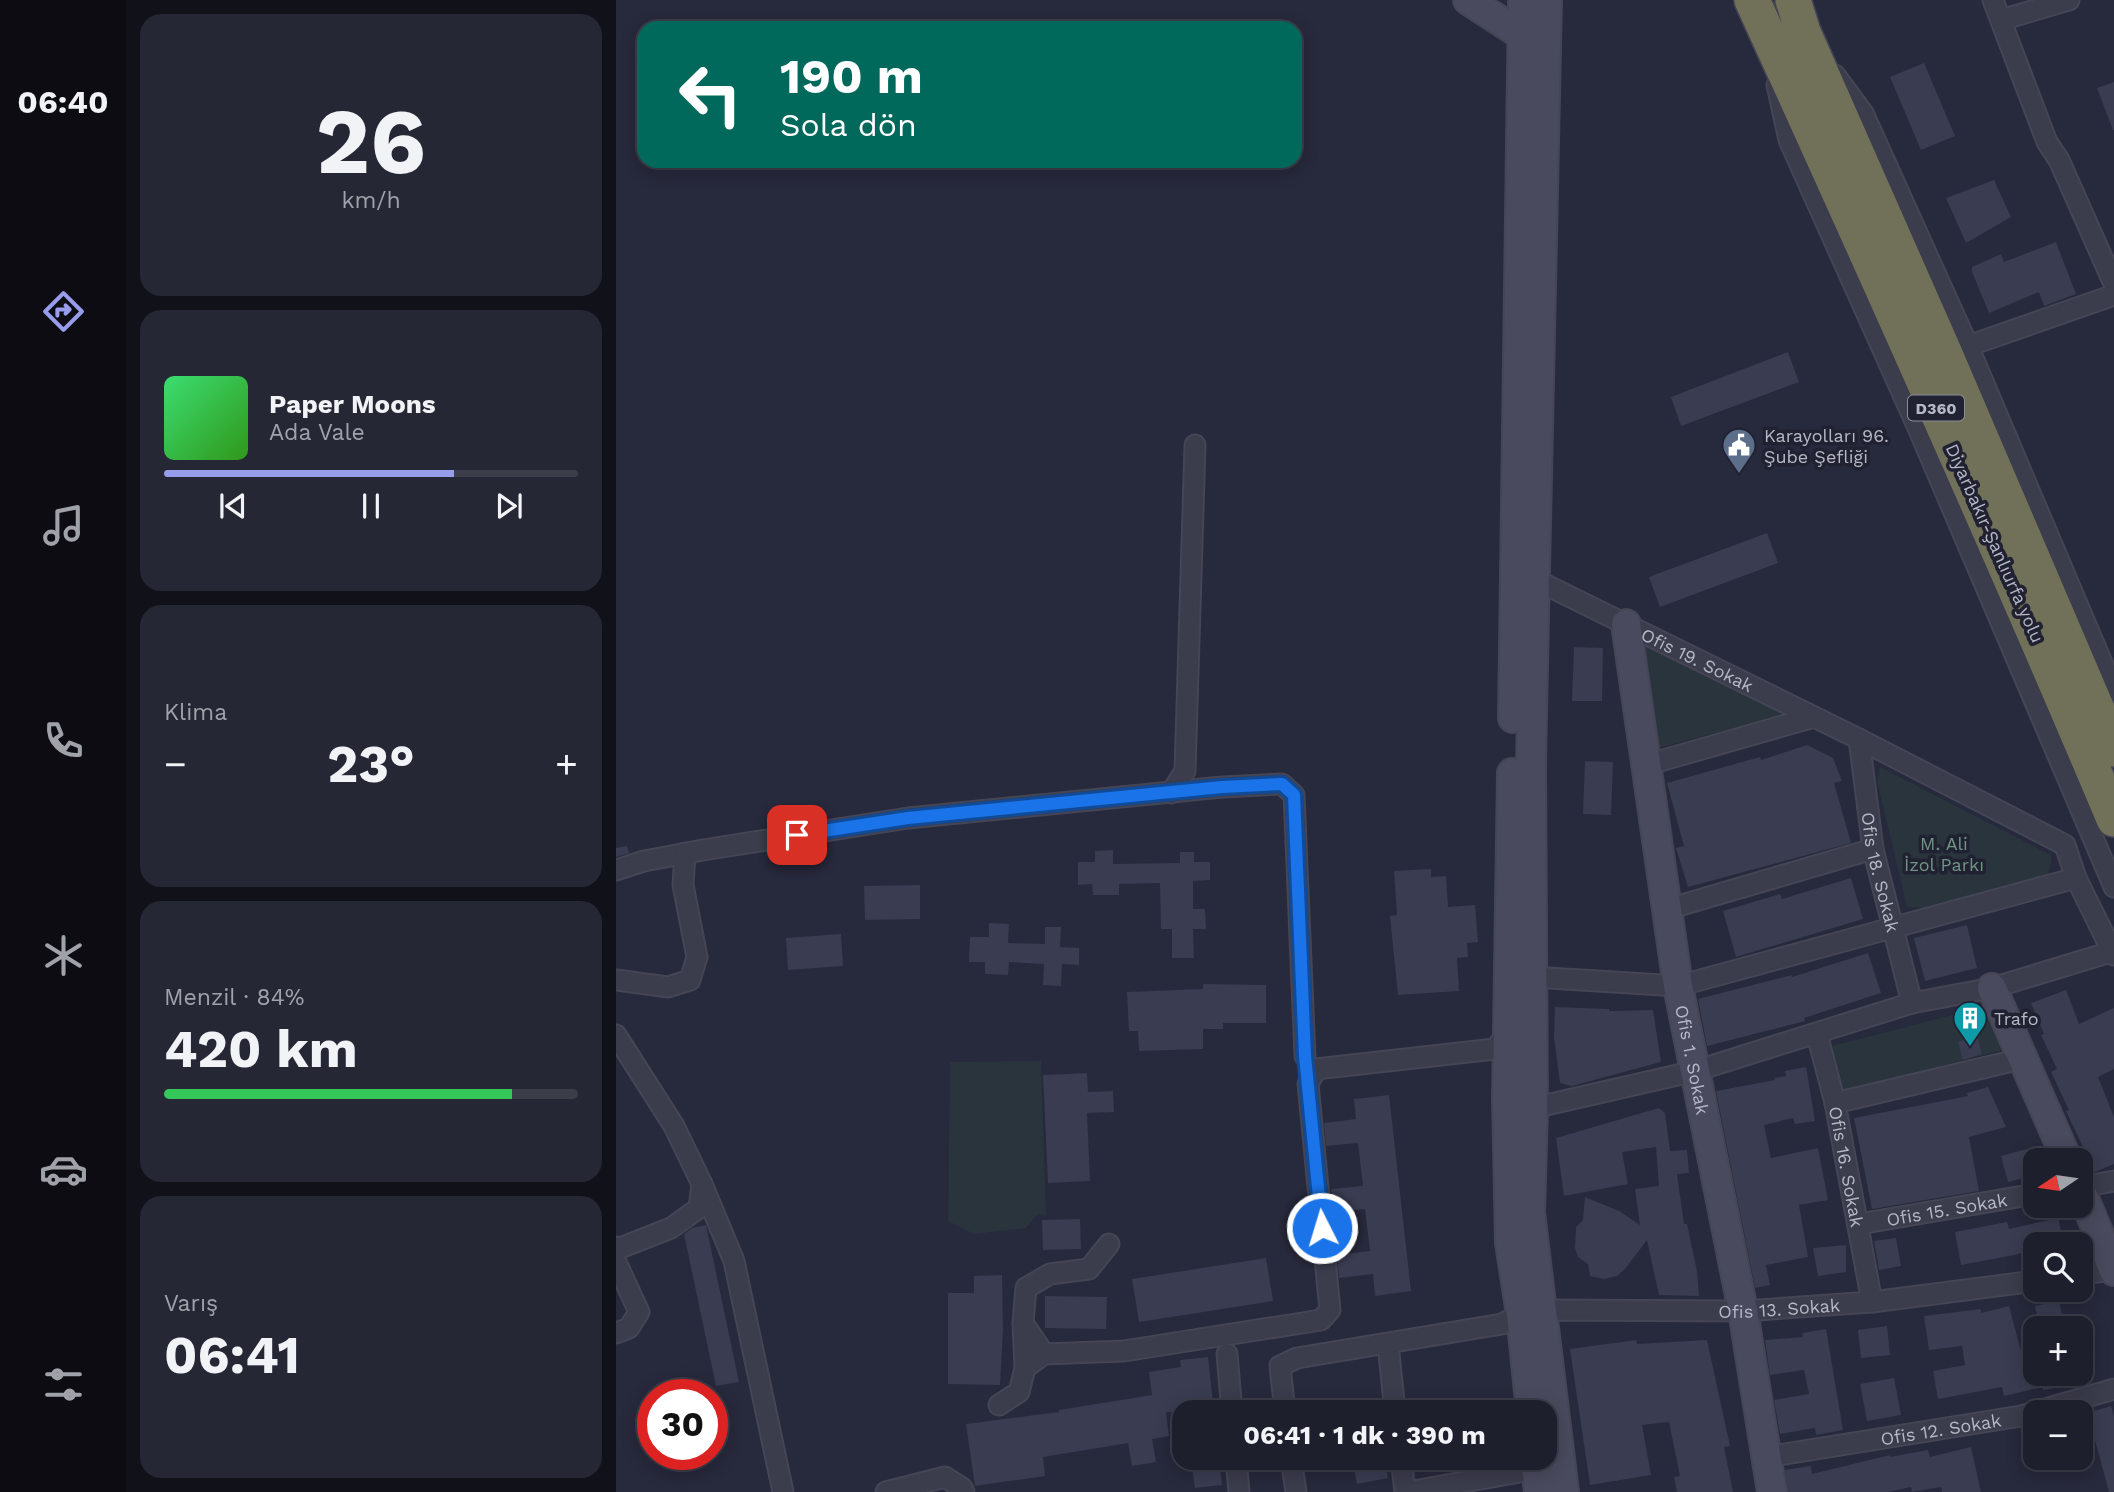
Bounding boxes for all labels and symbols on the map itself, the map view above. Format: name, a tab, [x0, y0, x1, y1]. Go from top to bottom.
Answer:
road number: D360	[1908, 396, 1964, 420]
place label: Karayolları 96. Şube Şefliği	[1764, 425, 1889, 467]
public building icon: Karayolları 96. Şube Şefliği	[1720, 426, 1758, 475]
street label: Diyarbakır-Şanlıurfa yolu	[1942, 440, 2048, 646]
street label: Ofis 19. Sokak	[1638, 623, 1757, 696]
pin	[767, 805, 827, 865]
street label: Ofis 18. Sokak	[1858, 811, 1904, 934]
park label: M. Ali İzol Parkı	[1904, 833, 1984, 875]
building icon: Trafo	[1951, 999, 1989, 1048]
street label: Ofis 1. Sokak	[1672, 1003, 1714, 1117]
place label: Trafo	[1994, 1008, 2038, 1029]
street label: Ofis 16. Sokak	[1825, 1105, 1868, 1229]
north arrow	[2023, 1148, 2093, 1218]
street label: Ofis 15. Sokak	[1885, 1188, 2009, 1230]
position arrow	[1285, 1191, 1359, 1265]
street label: Ofis 13. Sokak	[1718, 1294, 1841, 1322]
speed limit sign: 30	[637, 1379, 728, 1470]
street label: Ofis 12. Sokak	[1879, 1409, 2003, 1449]

